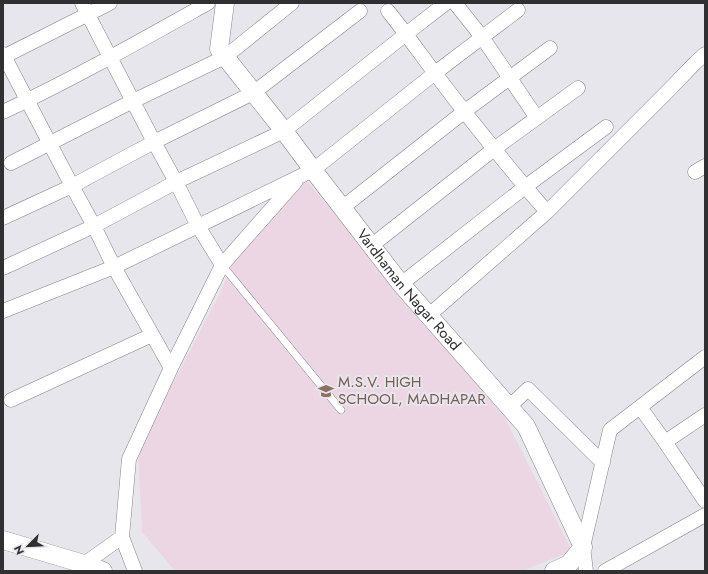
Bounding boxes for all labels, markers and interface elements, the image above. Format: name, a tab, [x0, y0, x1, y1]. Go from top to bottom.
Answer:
street label: Vardhaman Nagar Road	[351, 224, 466, 356]
place label: M.S.V. HIGH SCHOOL, MADHAPAR	[338, 371, 486, 410]
school or university icon: M.S.V. HIGH SCHOOL, MADHAPAR	[317, 382, 335, 400]
north arrow	[8, 526, 48, 566]
text: N	[10, 543, 28, 557]

